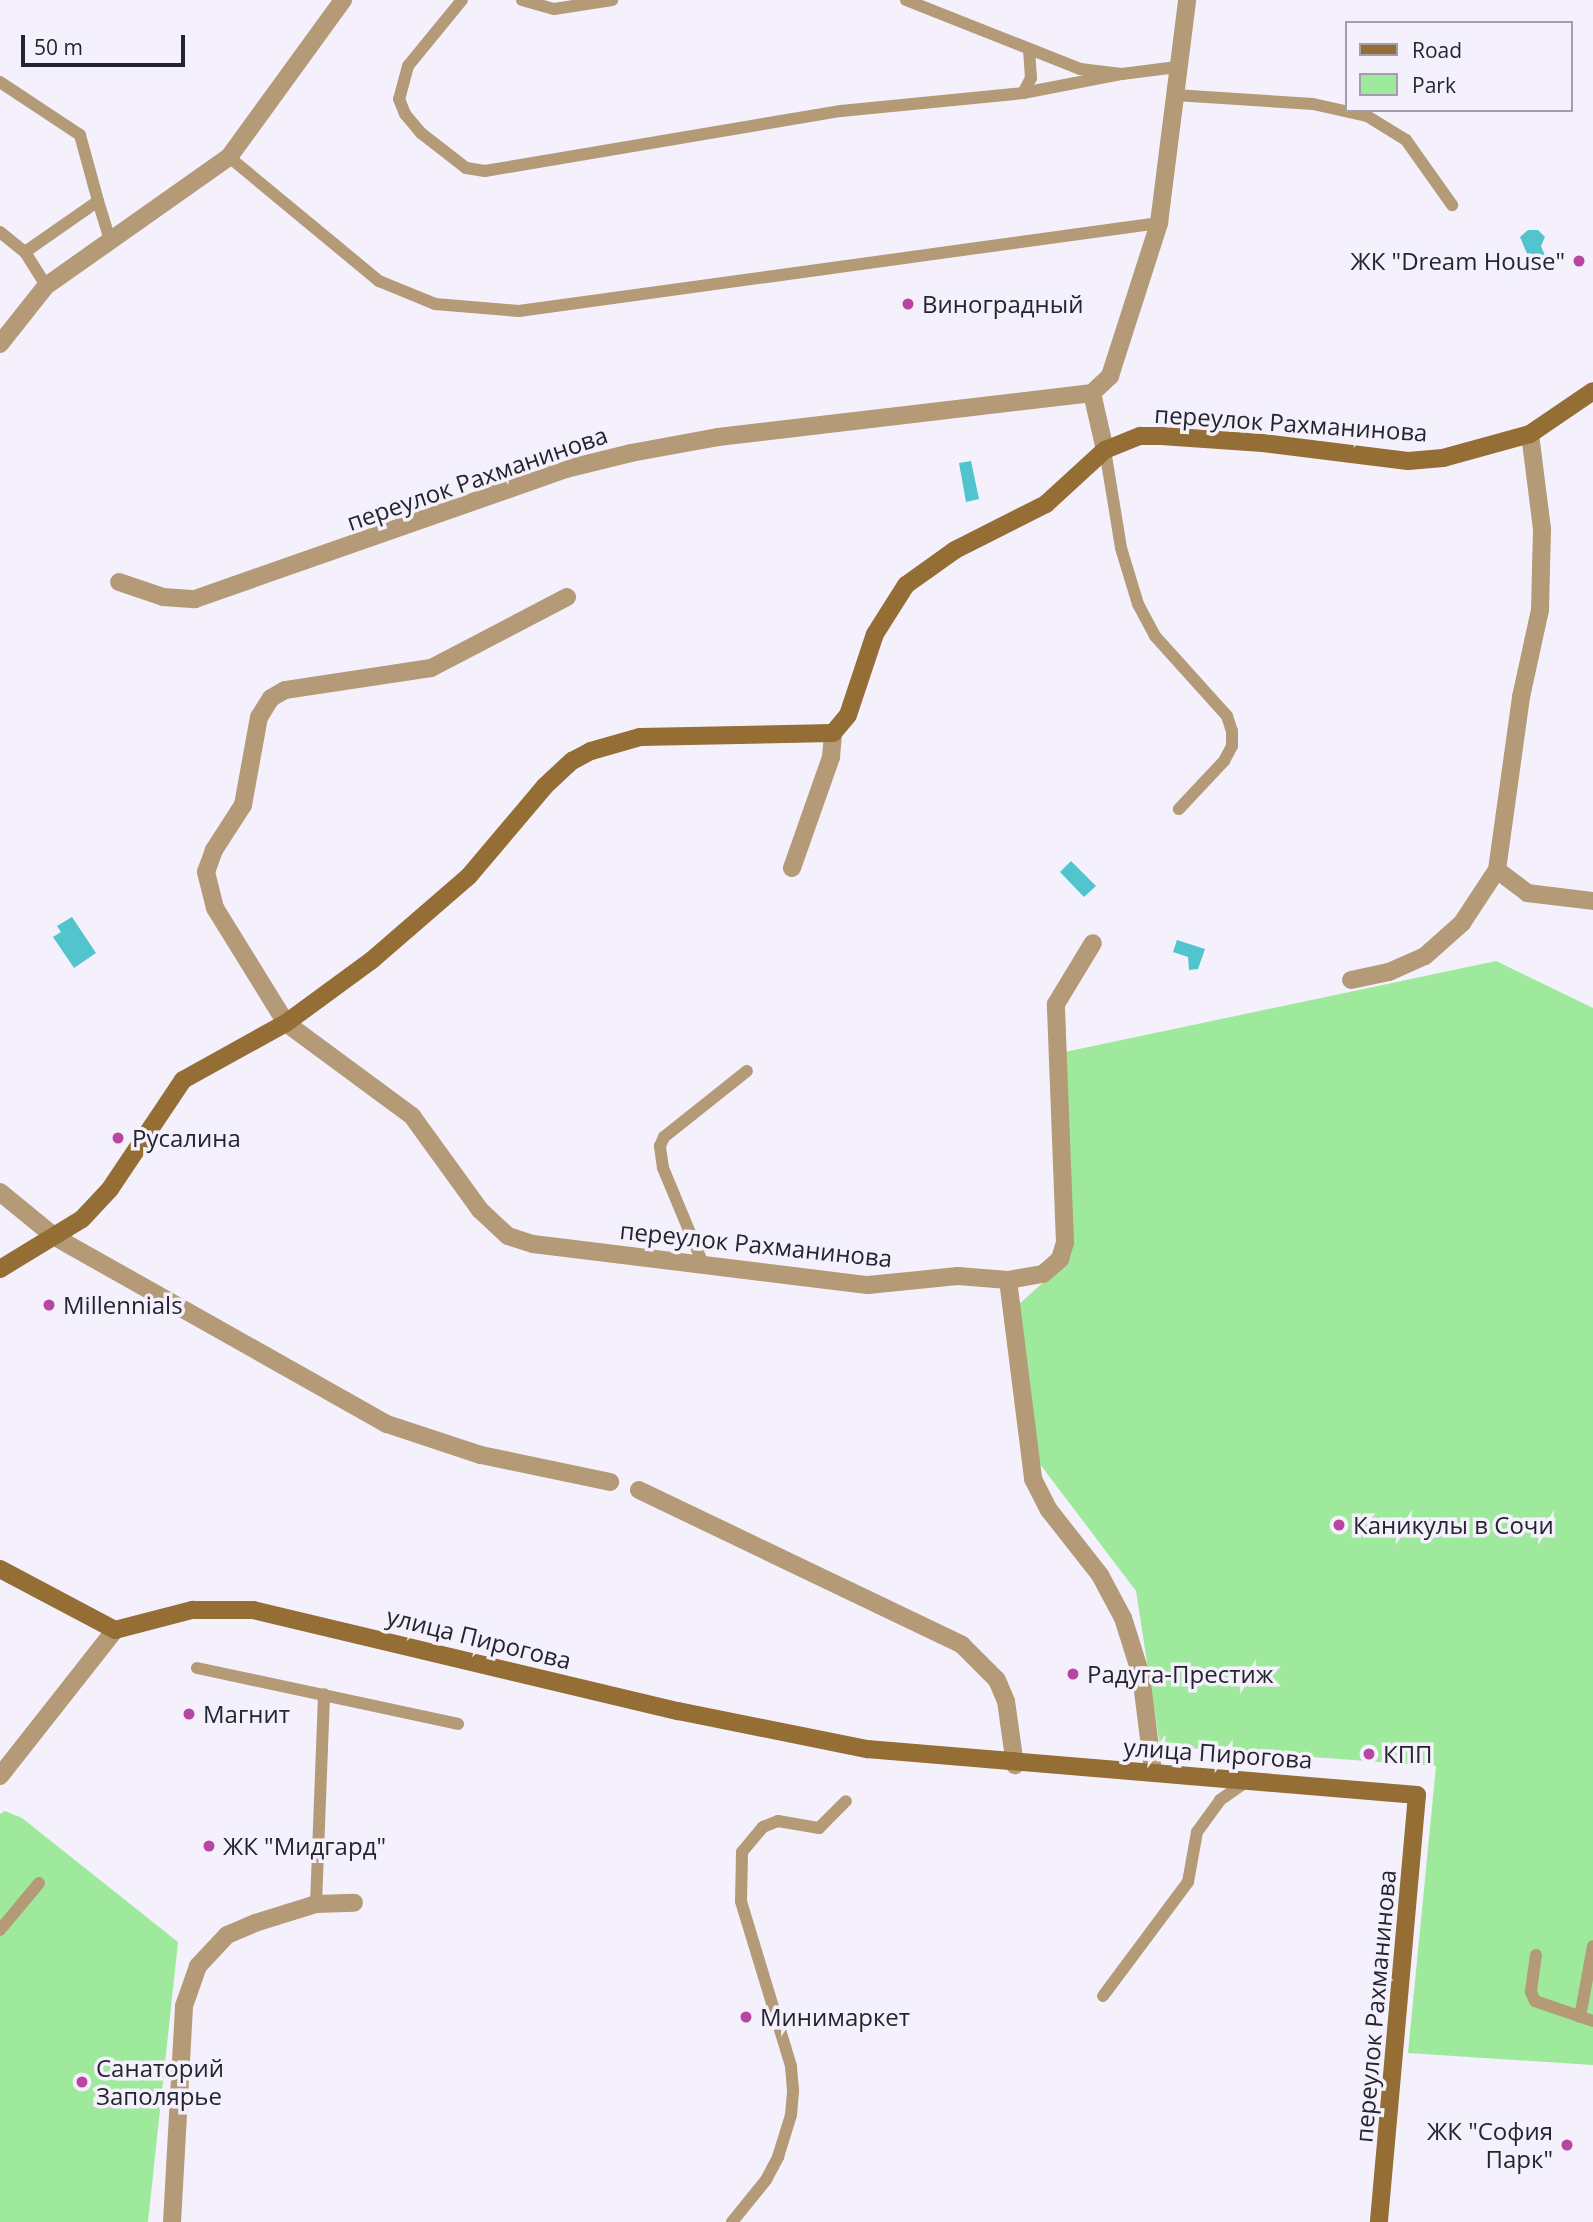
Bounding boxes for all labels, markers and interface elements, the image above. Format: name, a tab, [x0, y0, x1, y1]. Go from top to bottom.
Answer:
scale bar	[24, 21, 189, 65]
legend	[1344, 21, 1572, 112]
text: 50 m	[34, 33, 83, 61]
text: Road	[1412, 36, 1462, 64]
text: Park	[1412, 71, 1456, 99]
place label: ЖК "Dream House"	[1351, 247, 1565, 275]
marker: ЖК "Dream House"	[1571, 253, 1587, 269]
place label: Виноградный	[922, 290, 1083, 318]
marker: Виноградный	[900, 296, 916, 312]
street label: переулок Рахманинова	[1153, 399, 1429, 447]
street label: переулок Рахманинова	[343, 420, 611, 536]
place label: Русалина	[132, 1124, 241, 1152]
marker: Русалина	[110, 1130, 126, 1146]
street label: переулок Рахманинова	[618, 1215, 894, 1273]
place label: Millennials	[63, 1291, 183, 1319]
marker: Millennials	[41, 1297, 57, 1313]
place label: Каникулы в Сочи	[1353, 1511, 1554, 1539]
marker: Каникулы в Сочи	[1331, 1517, 1347, 1533]
street label: улица Пирогова	[384, 1601, 574, 1675]
place label: Радуга-Престиж	[1087, 1660, 1273, 1688]
marker: Радуга-Престиж	[1065, 1666, 1081, 1682]
place label: Магнит	[203, 1700, 290, 1728]
marker: Магнит	[181, 1706, 197, 1722]
street label: улица Пирогова	[1123, 1732, 1313, 1774]
place label: КПП	[1383, 1740, 1433, 1768]
marker: КПП	[1361, 1746, 1377, 1762]
place label: ЖК "Мидгард"	[223, 1832, 386, 1860]
marker: ЖК "Мидгард"	[201, 1838, 217, 1854]
street label: переулок Рахманинова	[1349, 1868, 1401, 2144]
place label: Минимаркет	[760, 2003, 910, 2031]
marker: Минимаркет	[738, 2009, 754, 2025]
place label: Санаторий Заполярье	[96, 2054, 224, 2110]
marker: Санаторий Заполярье	[74, 2074, 90, 2090]
place label: ЖК "София Парк"	[1427, 2117, 1553, 2173]
marker: ЖК "София Парк"	[1559, 2137, 1575, 2153]

